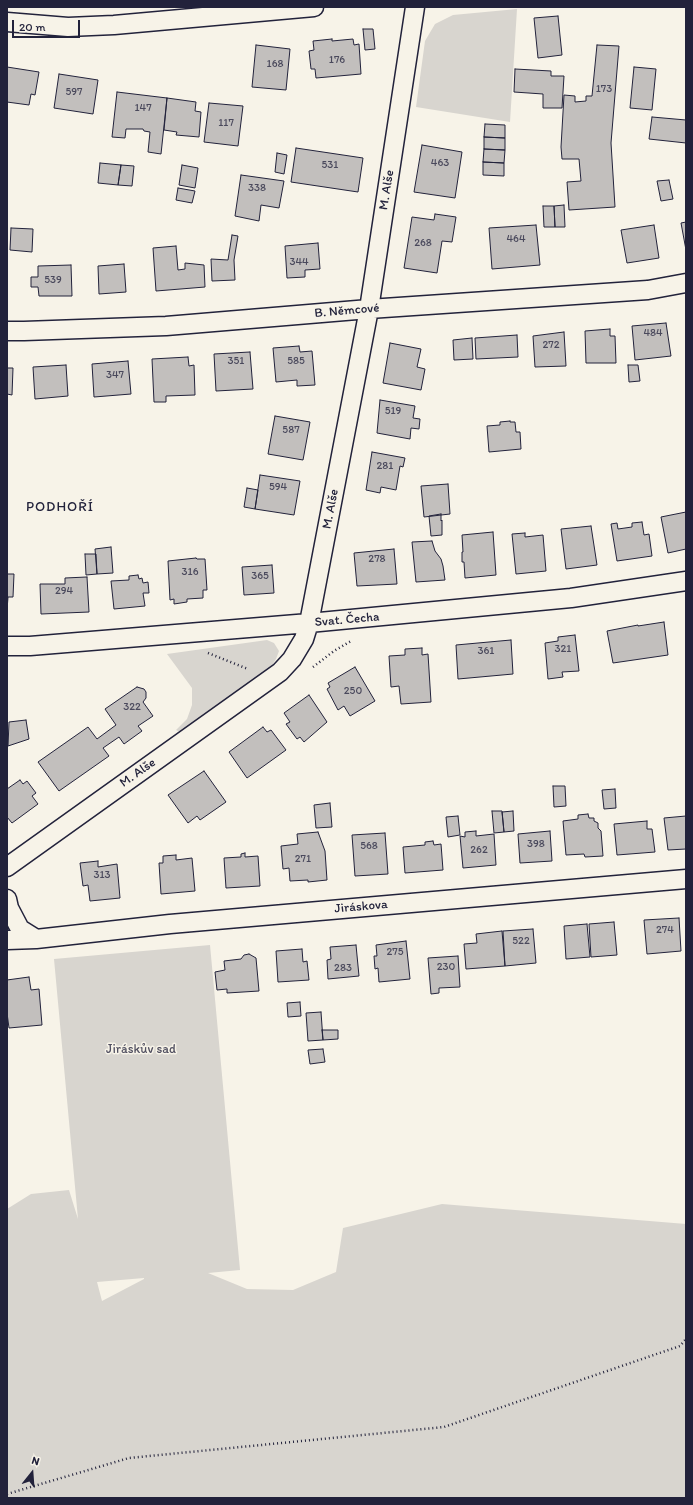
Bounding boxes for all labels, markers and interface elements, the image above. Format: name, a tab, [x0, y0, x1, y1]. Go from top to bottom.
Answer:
scale bar	[14, 12, 82, 38]
text: 20 m	[19, 20, 46, 34]
house number: 176	[329, 53, 345, 67]
house number: 168	[267, 57, 283, 71]
house number: 173	[596, 82, 612, 96]
house number: 597	[66, 85, 82, 99]
house number: 147	[134, 101, 152, 115]
house number: 117	[218, 116, 234, 130]
house number: 463	[431, 156, 449, 170]
house number: 531	[322, 158, 338, 172]
street label: M. Alše	[376, 169, 398, 211]
house number: 338	[248, 181, 266, 195]
house number: 464	[506, 232, 526, 246]
house number: 268	[414, 236, 432, 250]
house number: 344	[289, 255, 309, 269]
house number: 539	[44, 273, 62, 287]
street label: B. Němcové	[314, 300, 380, 322]
house number: 484	[643, 326, 663, 340]
house number: 272	[542, 338, 560, 352]
house number: 351	[228, 354, 244, 368]
house number: 585	[287, 354, 305, 368]
house number: 347	[106, 368, 124, 382]
house number: 519	[385, 404, 401, 418]
house number: 587	[282, 423, 300, 437]
house number: 281	[377, 459, 393, 473]
house number: 594	[269, 480, 287, 494]
street label: M. Alše	[319, 488, 343, 530]
district label: PODHOŘÍ	[26, 499, 94, 515]
house number: 278	[368, 552, 386, 566]
house number: 316	[182, 565, 198, 579]
house number: 365	[251, 569, 269, 583]
house number: 294	[55, 584, 73, 598]
street label: Svat. Čecha	[314, 609, 380, 631]
house number: 321	[555, 642, 571, 656]
house number: 361	[478, 644, 494, 658]
house number: 250	[344, 684, 362, 698]
house number: 322	[123, 700, 141, 714]
street label: M. Alše	[117, 755, 159, 791]
house number: 398	[527, 837, 545, 851]
house number: 568	[360, 839, 378, 853]
house number: 262	[470, 843, 488, 857]
house number: 271	[295, 852, 311, 866]
house number: 313	[93, 868, 111, 882]
street label: Jiráskova	[334, 897, 388, 917]
house number: 274	[656, 923, 674, 937]
house number: 522	[512, 934, 530, 948]
house number: 275	[386, 945, 404, 959]
house number: 230	[437, 960, 455, 974]
house number: 283	[334, 961, 352, 975]
park label: Jiráskův sad	[106, 1042, 176, 1058]
north arrow	[12, 1453, 52, 1493]
text: N	[30, 1454, 41, 1468]

